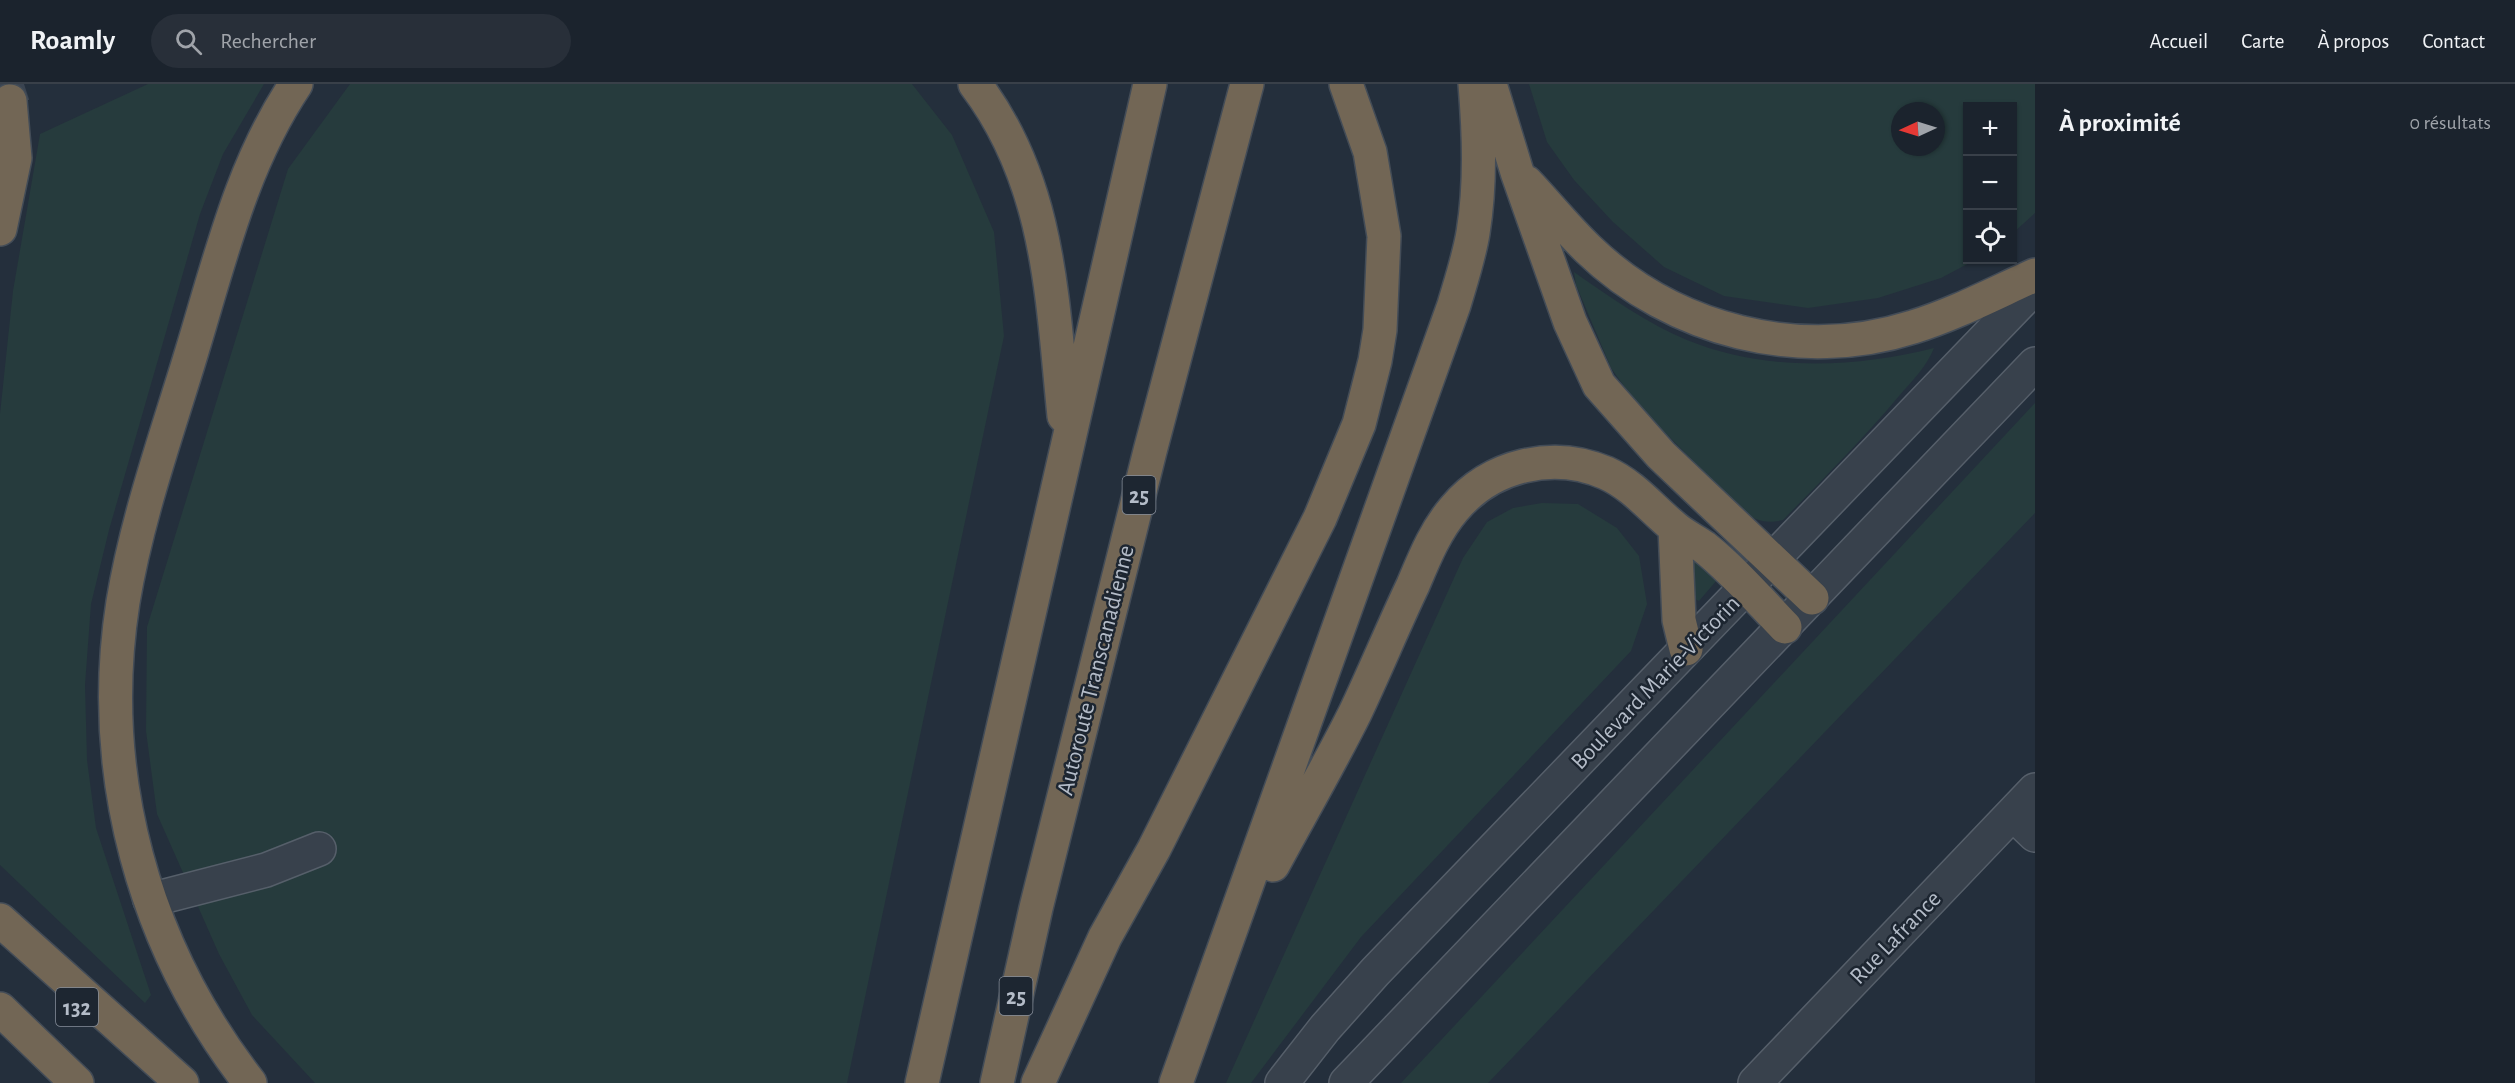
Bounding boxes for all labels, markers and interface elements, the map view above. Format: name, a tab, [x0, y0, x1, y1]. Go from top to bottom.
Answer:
search box	[151, 14, 571, 68]
icon: search	[172, 25, 205, 58]
text: Roamly	[30, 27, 115, 55]
text: Rechercher	[220, 30, 316, 52]
text: Accueil	[2150, 31, 2208, 52]
text: Carte	[2241, 31, 2284, 52]
text: À propos	[2317, 31, 2389, 52]
text: Contact	[2422, 31, 2485, 52]
north arrow	[1891, 102, 1945, 156]
map controls	[1963, 102, 2017, 264]
button: +	[1963, 102, 2017, 156]
text: À proximité	[2059, 110, 2181, 136]
text: 0 résultats	[2410, 113, 2491, 133]
button: −	[1963, 156, 2017, 210]
button: locate	[1963, 210, 2017, 264]
road number: 25	[1122, 476, 1156, 514]
street label: Autoroute Transcanadienne	[1053, 543, 1139, 798]
street label: Boulevard Marie-Victorin	[1567, 591, 1745, 774]
street label: Rue Lafrance	[1846, 886, 1946, 989]
road number: 25	[1000, 977, 1032, 1015]
road number: 132	[56, 988, 98, 1026]

